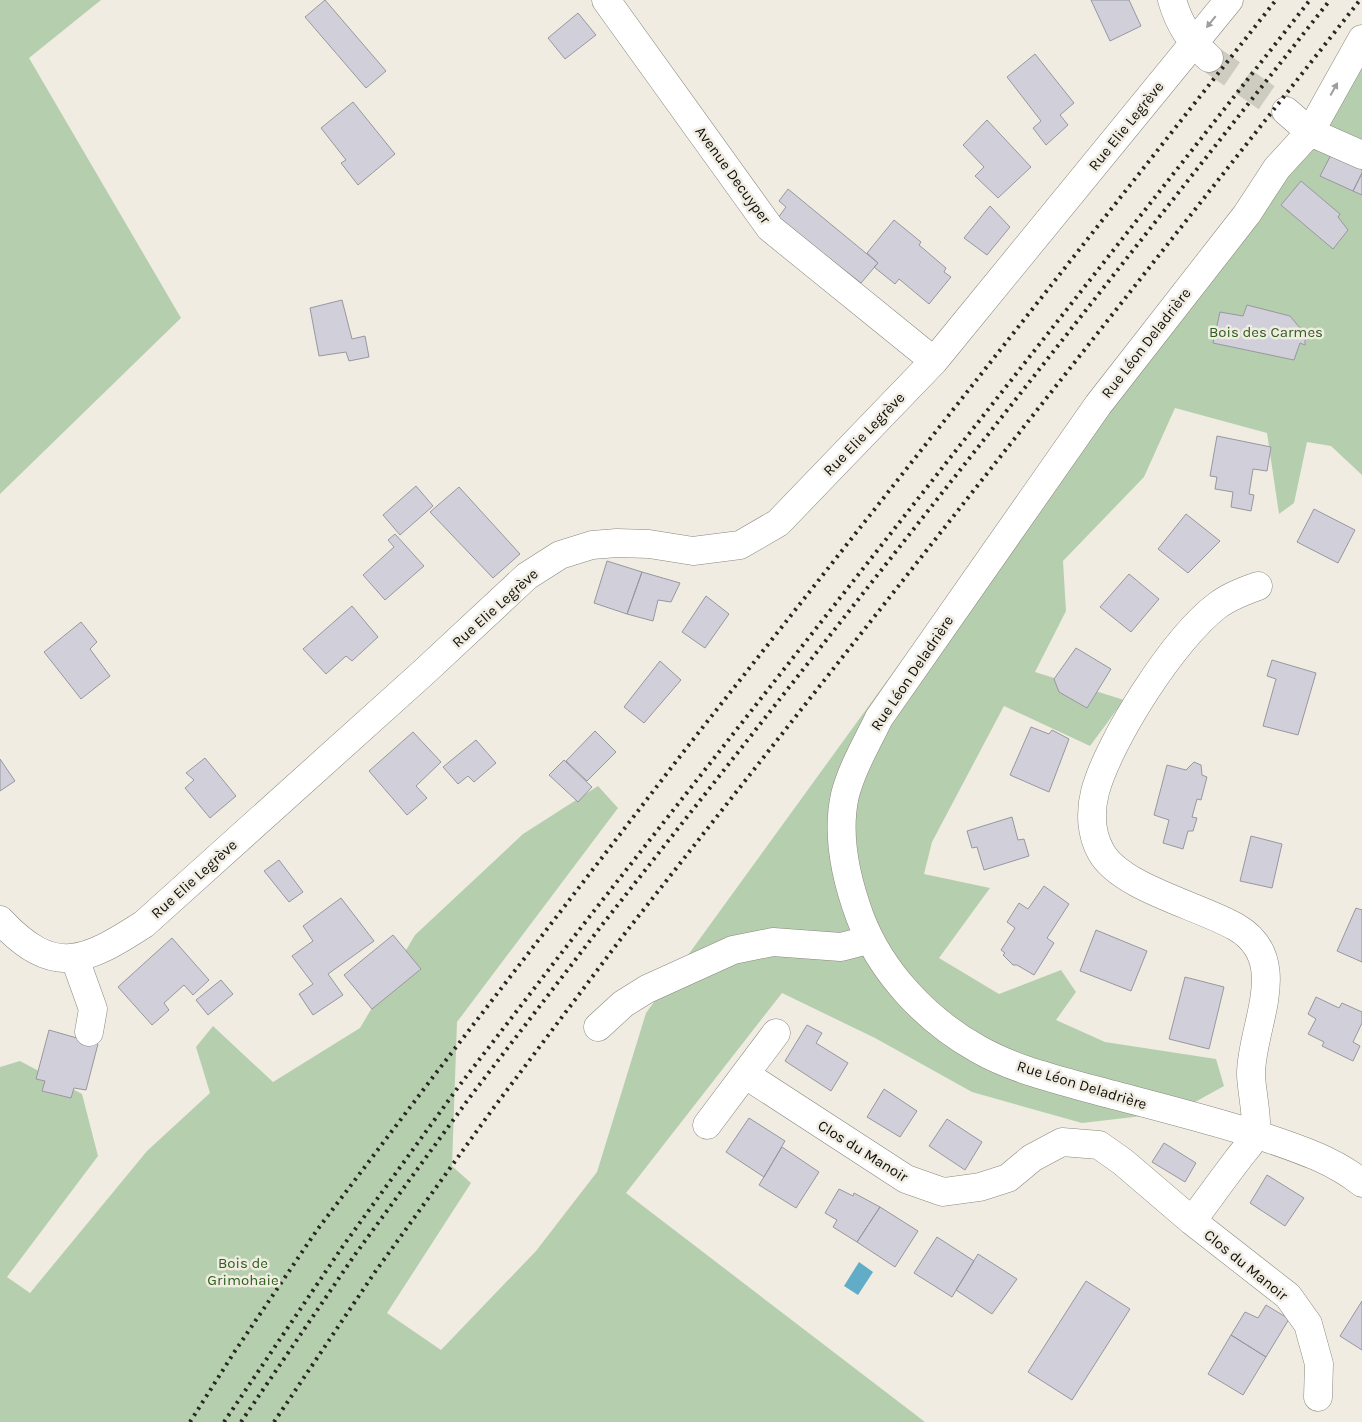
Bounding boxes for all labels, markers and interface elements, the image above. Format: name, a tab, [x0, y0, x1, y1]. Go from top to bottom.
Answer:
one-way arrow	[1206, 15, 1217, 28]
street label: Rue Elie Legrève	[1085, 78, 1167, 174]
one-way arrow	[1329, 82, 1338, 96]
street label: Avenue Decuyper	[692, 123, 775, 228]
street label: Rue Léon Deladrière	[1097, 284, 1195, 402]
park label: Bois des Carmes	[1209, 323, 1323, 341]
street label: Rue Elie Legrève	[820, 388, 908, 480]
street label: Rue Elie Legrève	[448, 565, 542, 651]
street label: Rue Léon Deladrière	[867, 612, 957, 734]
street label: Rue Elie Legrève	[147, 836, 241, 922]
street label: Rue Léon Deladrière	[1015, 1057, 1149, 1113]
street label: Clos du Manoir	[815, 1116, 912, 1186]
street label: Clos du Manoir	[1200, 1226, 1292, 1305]
park label: Bois de Grimohaie	[207, 1254, 279, 1289]

